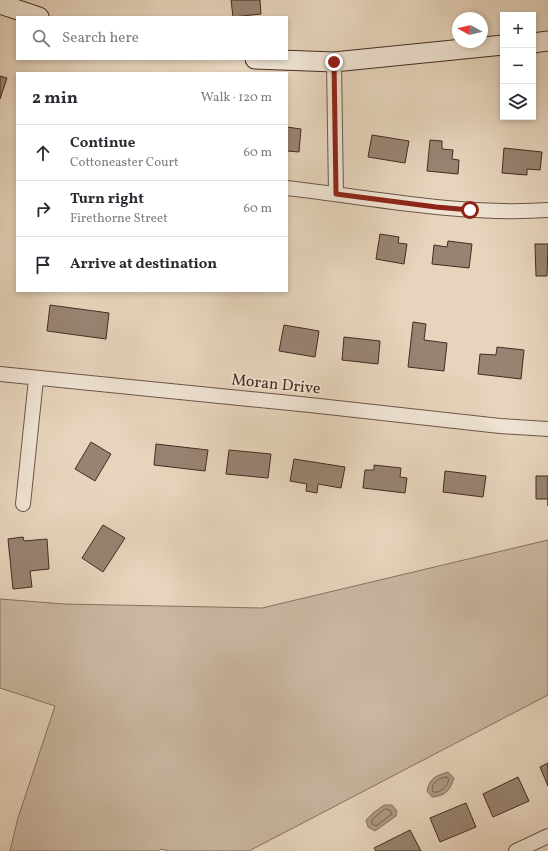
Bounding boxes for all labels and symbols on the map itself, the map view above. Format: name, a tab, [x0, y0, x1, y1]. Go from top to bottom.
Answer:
north arrow	[452, 12, 488, 48]
route end	[325, 53, 343, 71]
route start	[461, 201, 479, 219]
street label: Moran Drive	[230, 369, 322, 401]

